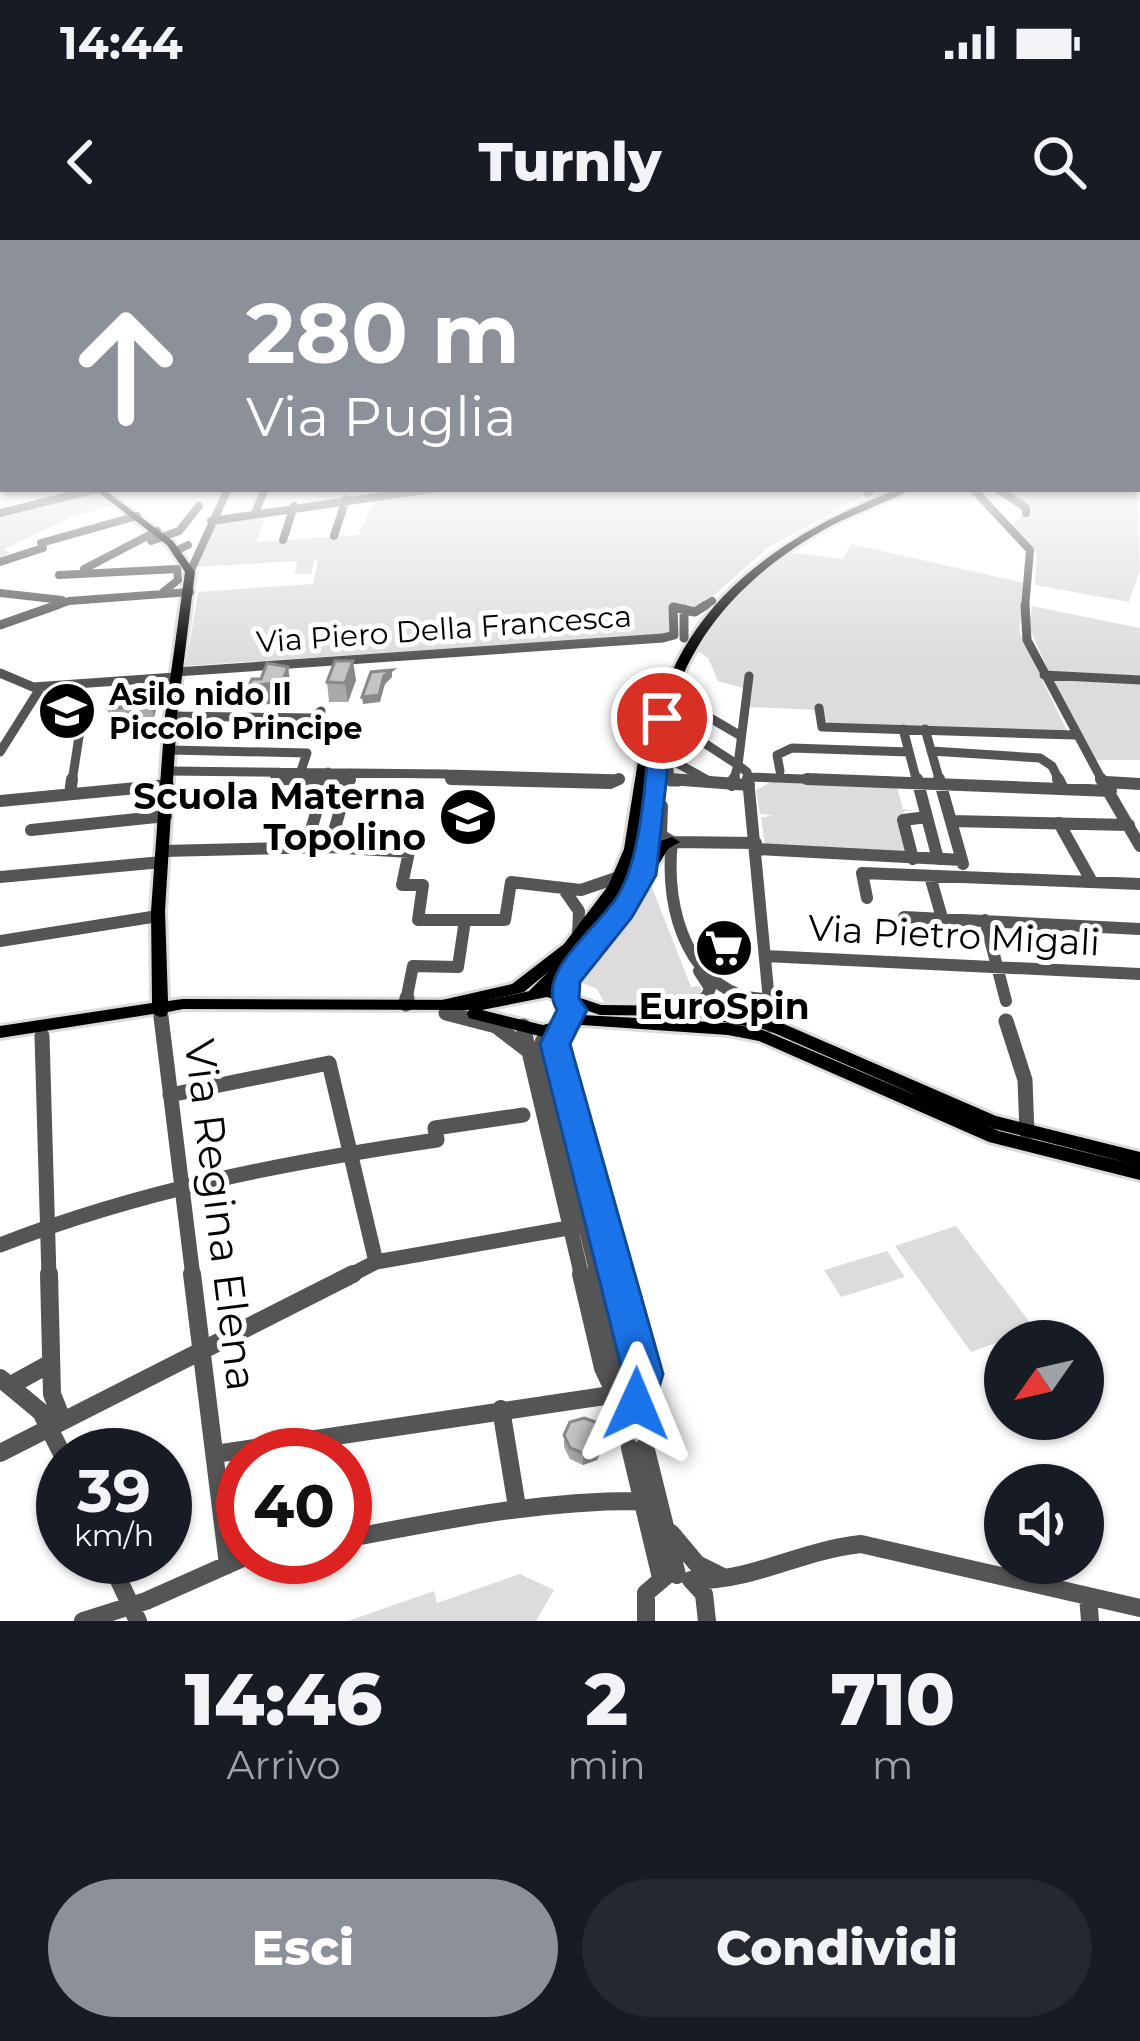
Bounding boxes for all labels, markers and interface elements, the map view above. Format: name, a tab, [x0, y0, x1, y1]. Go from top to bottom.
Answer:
text: 14:44	[60, 15, 183, 70]
icon: back	[48, 129, 114, 195]
text: Turnly	[479, 129, 661, 195]
icon: search	[1026, 129, 1092, 195]
text: 280 m	[246, 282, 520, 384]
icon: ahead	[48, 288, 204, 444]
text: Via Puglia	[246, 384, 516, 450]
street label: Via Piero Della Francesca	[255, 597, 633, 661]
pin	[611, 667, 713, 769]
place label: Asilo nido Il Piccolo Principe	[108, 676, 363, 747]
school or university icon: Asilo nido Il Piccolo Principe	[36, 680, 98, 742]
icon: arrive	[629, 685, 695, 751]
place label: Scuola Materna Topolino	[133, 774, 426, 859]
school or university icon: Scuola Materna Topolino	[437, 786, 499, 848]
street label: Via Pietro Migali	[807, 905, 1101, 965]
supermarket icon: EuroSpin	[693, 917, 755, 979]
place label: EuroSpin	[638, 984, 810, 1028]
street label: Via Regina Elena	[174, 1036, 268, 1394]
north arrow	[984, 1320, 1104, 1440]
map controls	[984, 1320, 1104, 1584]
position arrow	[573, 1341, 699, 1467]
speed limit sign: 40	[216, 1428, 372, 1584]
text: 39	[77, 1454, 151, 1527]
button: sound	[984, 1464, 1104, 1584]
text: km/h	[74, 1517, 154, 1554]
text: 14:46	[185, 1655, 383, 1743]
text: 2	[585, 1655, 628, 1743]
text: 710	[830, 1655, 955, 1743]
text: Arrivo	[227, 1741, 341, 1789]
text: min	[567, 1741, 646, 1789]
text: m	[872, 1741, 913, 1789]
button: Esci	[48, 1879, 558, 2017]
button: Condividi	[582, 1879, 1092, 2017]

